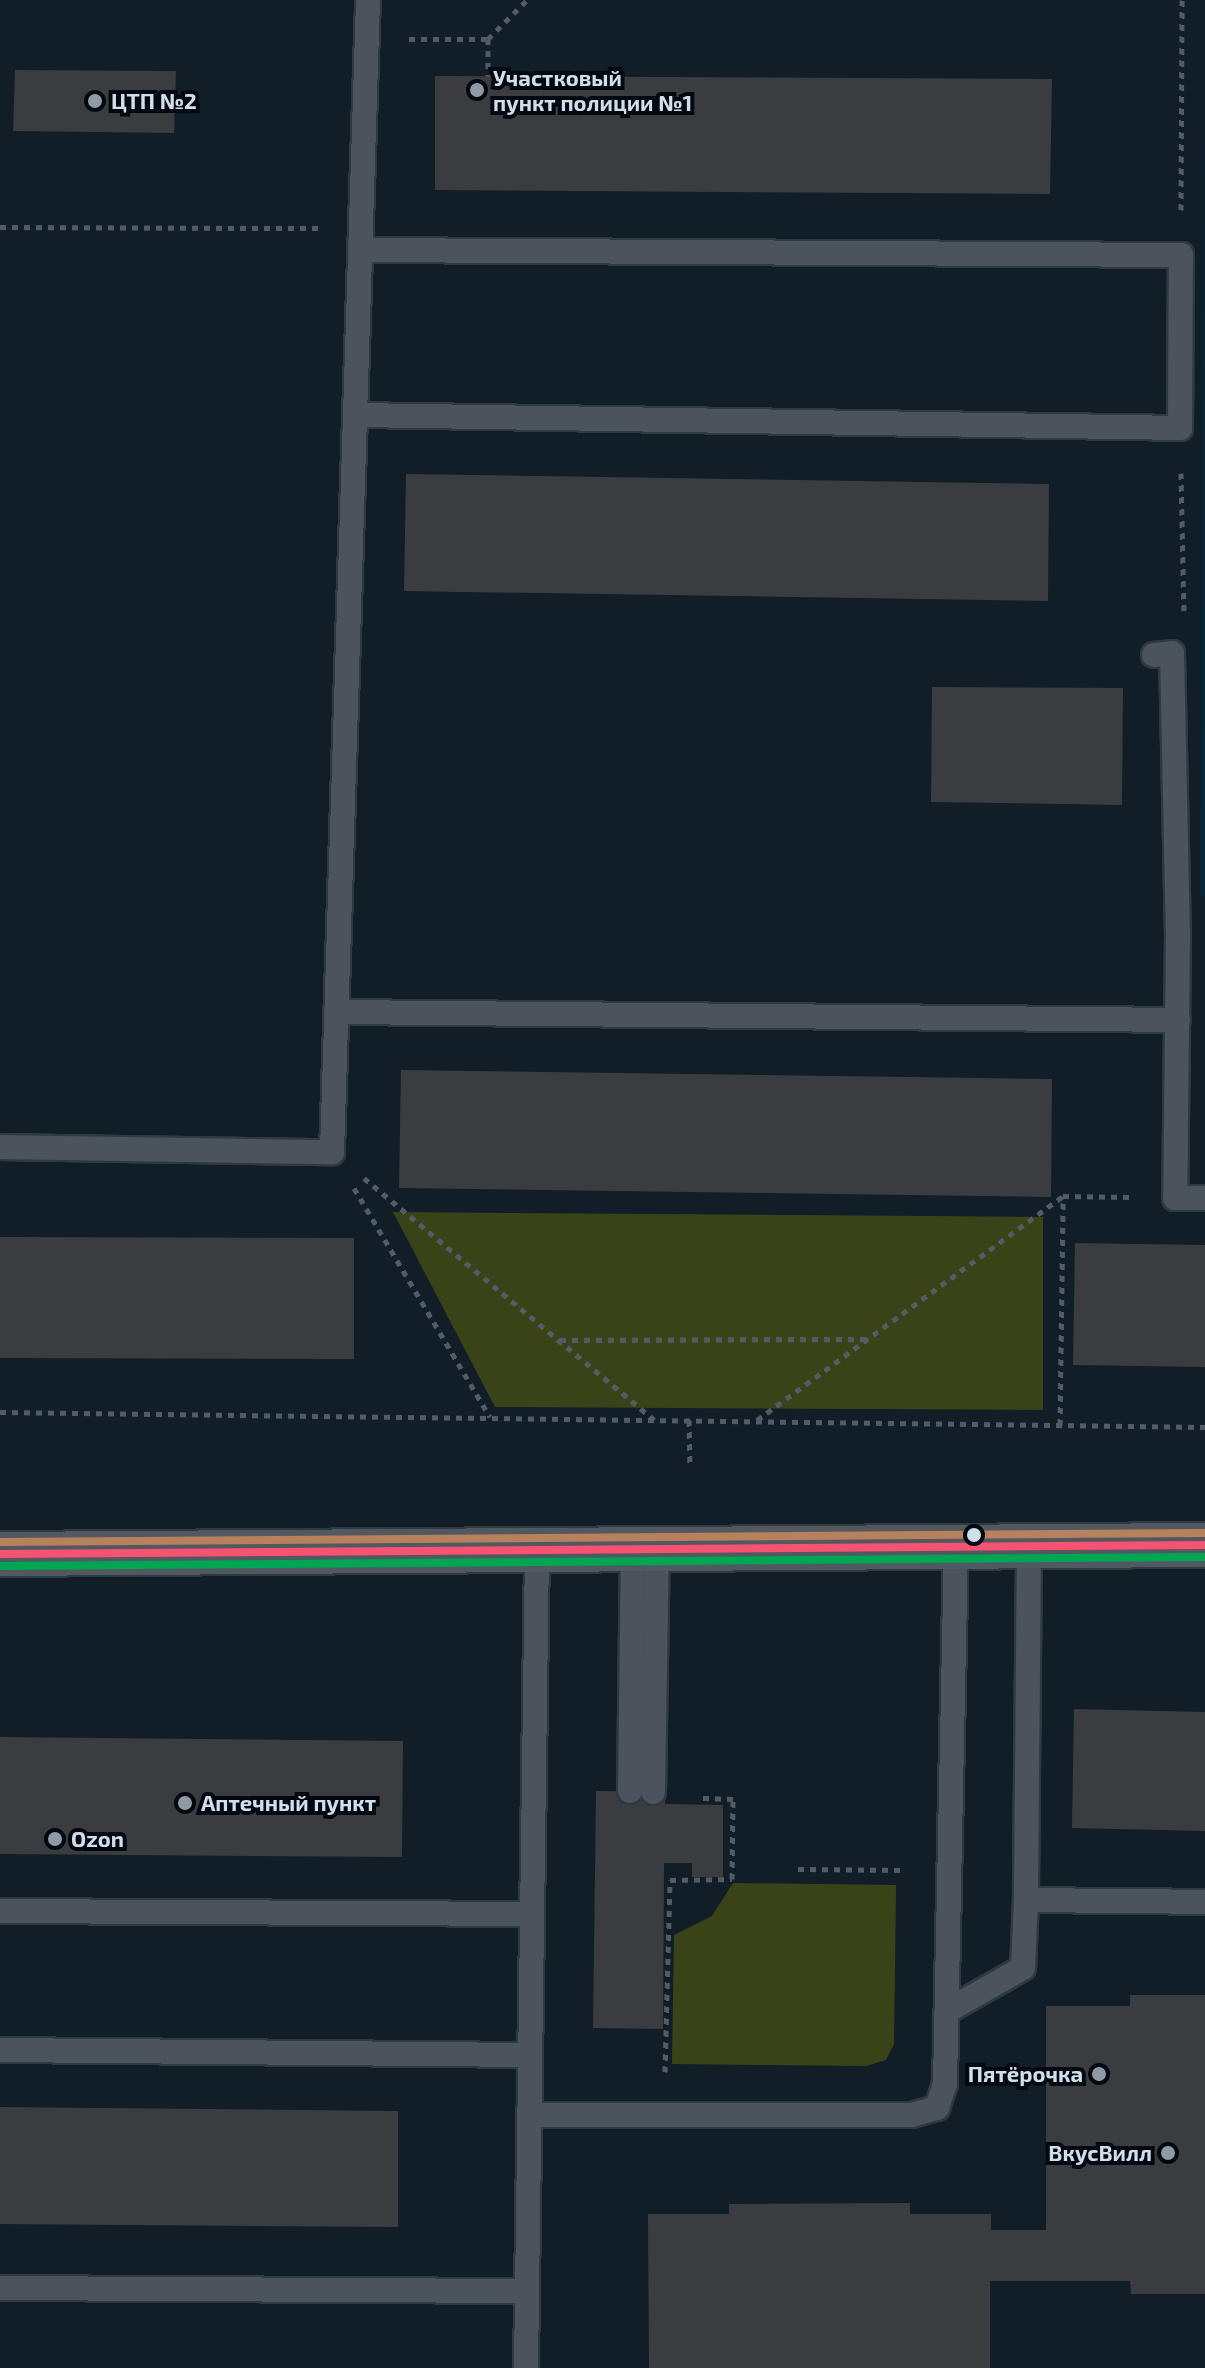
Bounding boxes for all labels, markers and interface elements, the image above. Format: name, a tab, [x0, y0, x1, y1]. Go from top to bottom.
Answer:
place label: Участковый пункт полиции №1	[493, 64, 692, 116]
marker: Участковый пункт полиции №1	[468, 81, 486, 99]
place label: ЦТП №2	[111, 88, 197, 114]
marker: ЦТП №2	[86, 92, 104, 110]
unlabelled marker	[966, 1527, 982, 1543]
place label: Аптечный пункт	[201, 1790, 376, 1816]
marker: Аптечный пункт	[176, 1794, 194, 1812]
place label: Ozon	[71, 1826, 124, 1852]
marker: Ozon	[46, 1830, 64, 1848]
place label: Пятёрочка	[968, 2061, 1083, 2087]
marker: Пятёрочка	[1090, 2065, 1108, 2083]
place label: ВкусВилл	[1048, 2140, 1152, 2166]
marker: ВкусВилл	[1159, 2144, 1177, 2162]

